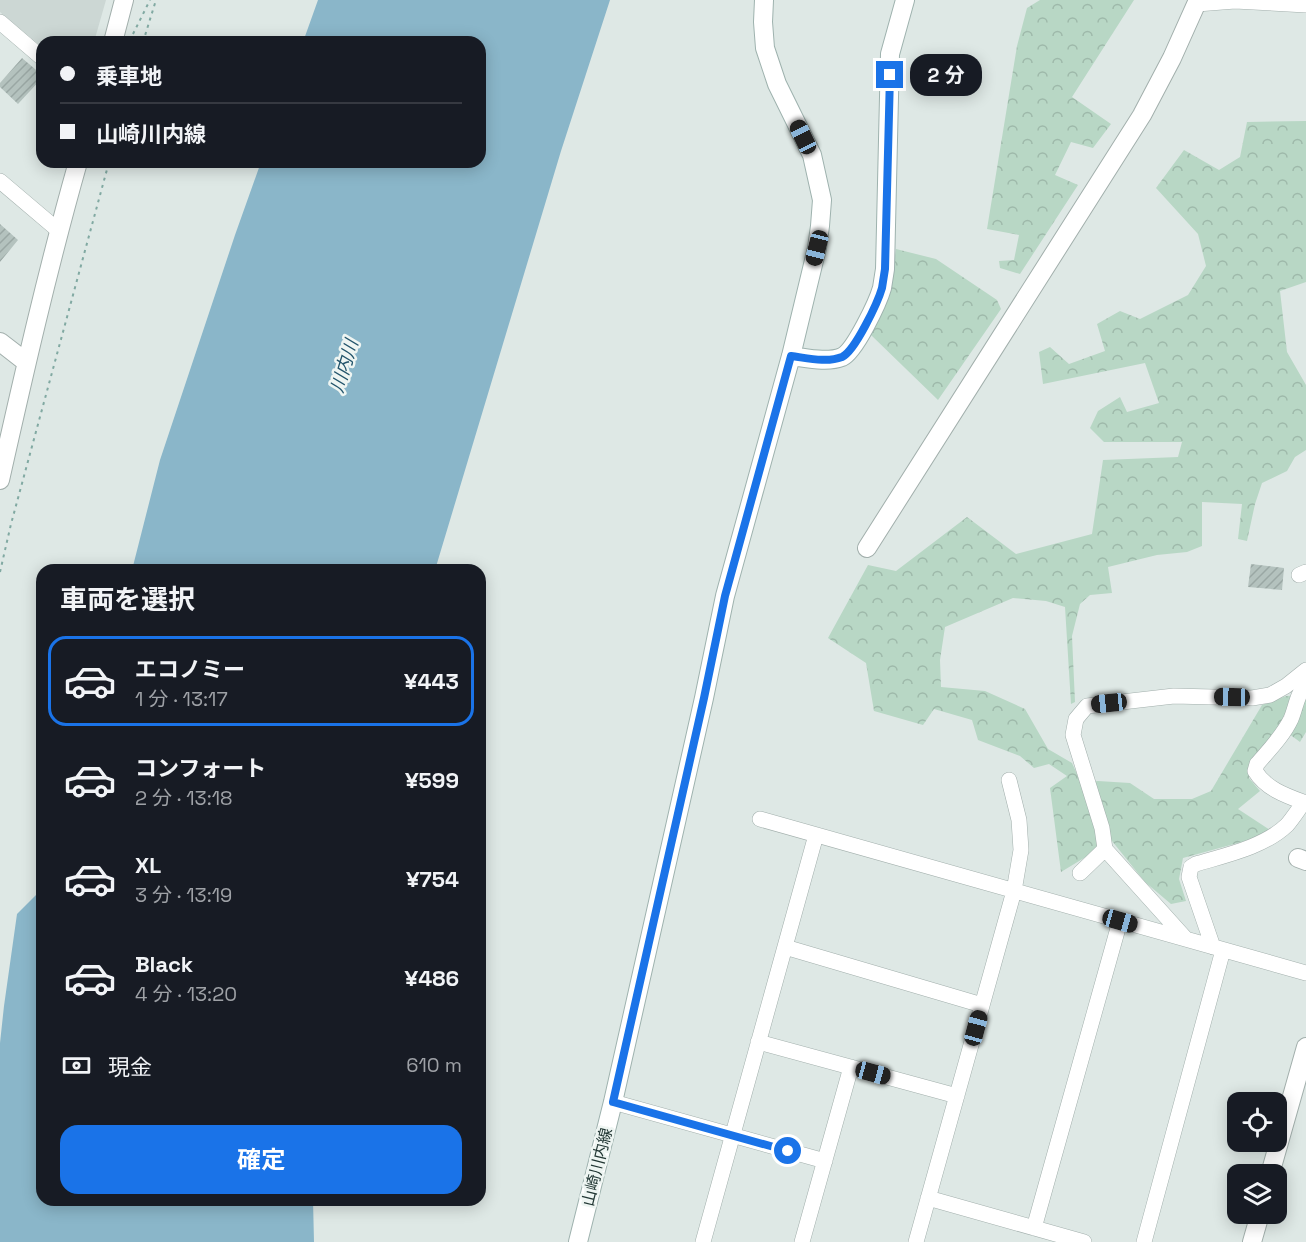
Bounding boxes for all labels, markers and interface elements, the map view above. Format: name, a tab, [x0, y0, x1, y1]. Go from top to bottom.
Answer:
callout: 2 分	[911, 54, 983, 96]
route end	[876, 61, 903, 88]
text: 乗車地	[96, 62, 162, 90]
text: 2 分	[928, 62, 964, 88]
car	[787, 117, 819, 157]
text: 山崎川内線	[96, 120, 206, 148]
car	[804, 228, 830, 268]
water label: 川内川	[325, 335, 363, 395]
text: 車両を選択	[60, 582, 195, 617]
icon: car	[63, 654, 117, 708]
text: エコノミー	[135, 655, 245, 683]
text: ¥443	[404, 667, 459, 695]
text: 1 分 · 13:17	[135, 686, 228, 712]
car	[1214, 688, 1250, 706]
car	[1090, 692, 1128, 714]
icon: car	[63, 753, 117, 807]
text: コンフォート	[135, 754, 266, 782]
text: ¥599	[405, 766, 459, 794]
text: 2 分 · 13:18	[135, 785, 233, 811]
text: XL	[135, 851, 161, 879]
icon: car	[63, 852, 117, 906]
text: ¥754	[406, 865, 459, 893]
text: 3 分 · 13:19	[135, 882, 232, 908]
car	[1100, 907, 1140, 935]
text: Black	[135, 950, 193, 978]
icon: car	[63, 951, 117, 1005]
text: ¥486	[405, 964, 459, 992]
text: 4 分 · 13:20	[135, 981, 237, 1007]
car	[963, 1008, 989, 1048]
icon: cash	[60, 1049, 93, 1082]
text: 610 m	[406, 1052, 462, 1078]
text: 現金	[108, 1053, 152, 1081]
car	[853, 1060, 893, 1086]
map controls	[1227, 1092, 1287, 1224]
button: locate	[1227, 1092, 1287, 1152]
button: 確定	[60, 1125, 462, 1194]
street label: 山崎川内線	[577, 1126, 617, 1208]
route start	[774, 1137, 801, 1164]
button: layers	[1227, 1164, 1287, 1224]

